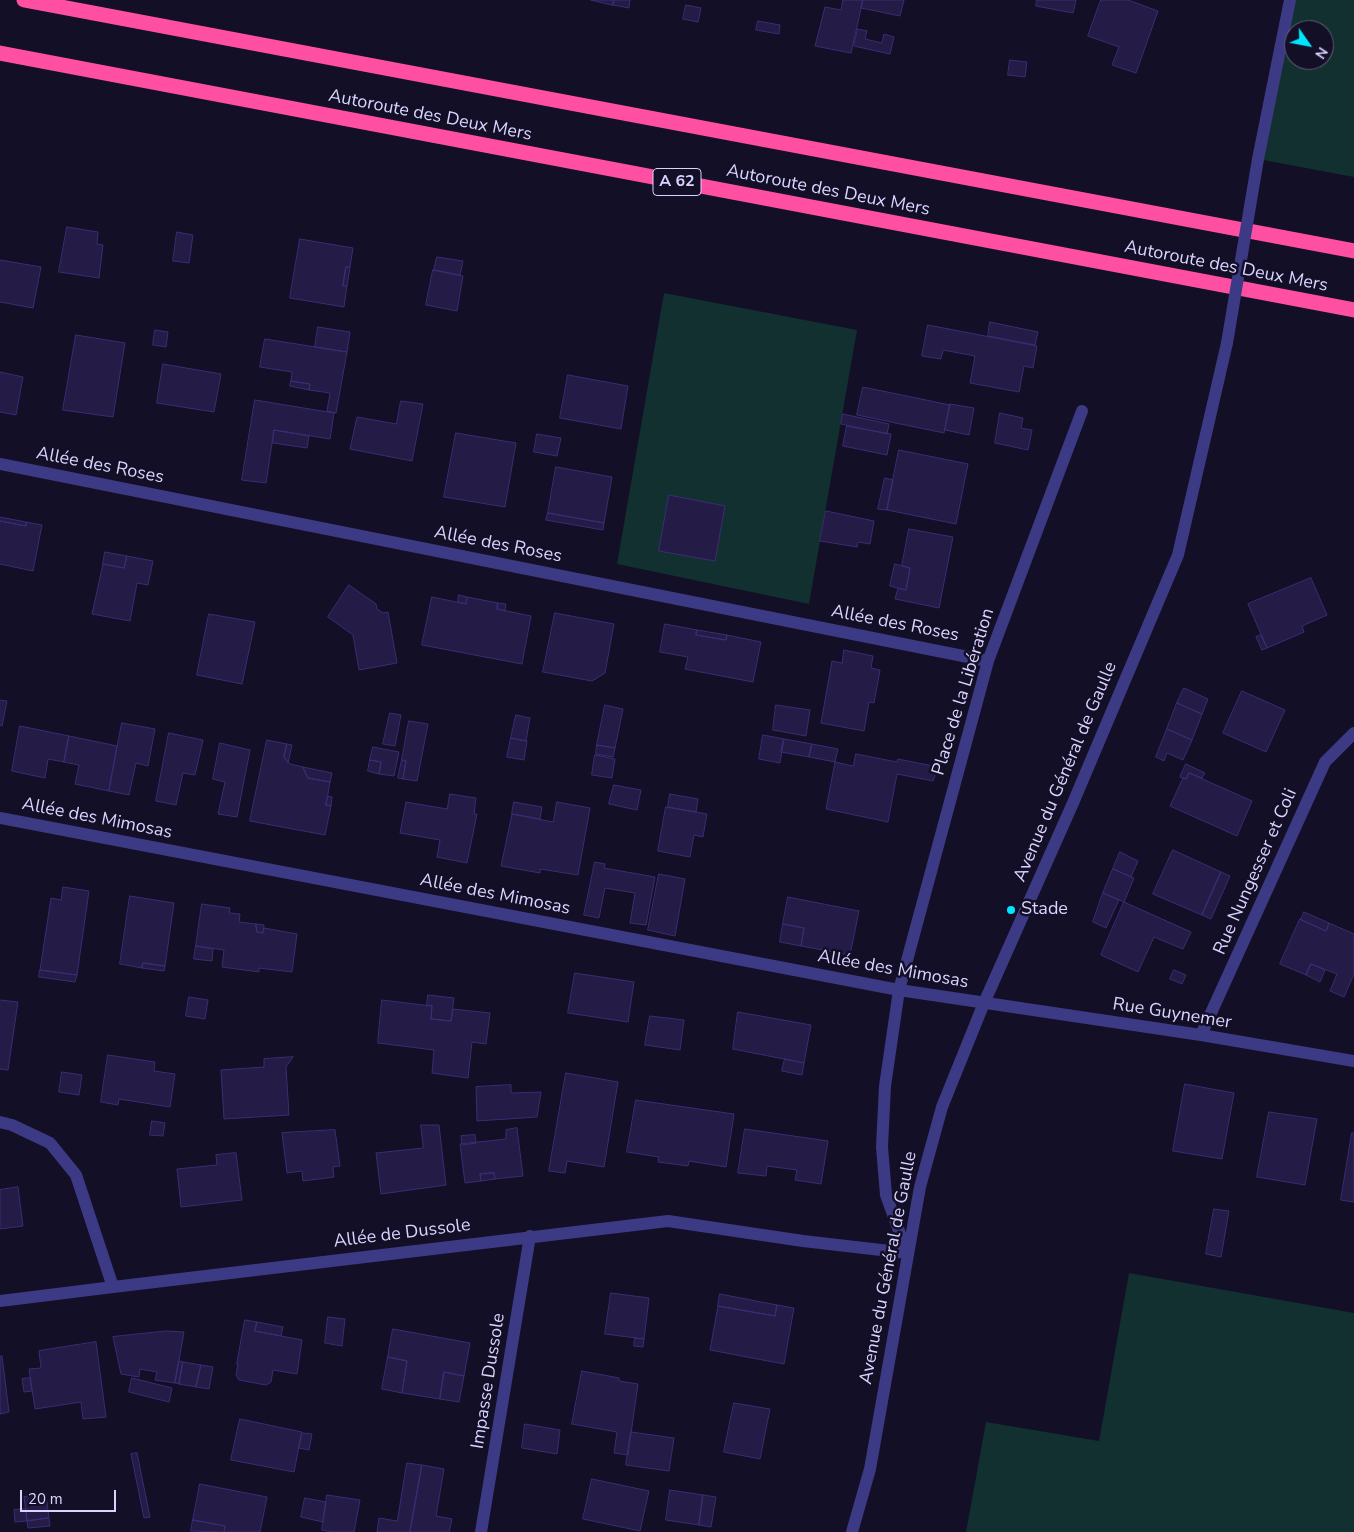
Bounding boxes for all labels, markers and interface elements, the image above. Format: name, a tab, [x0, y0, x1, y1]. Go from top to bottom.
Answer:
north arrow	[1284, 20, 1334, 70]
text: N	[1310, 43, 1332, 62]
street label: Autoroute des Deux Mers	[326, 86, 534, 146]
street label: Autoroute des Deux Mers	[724, 161, 932, 221]
road number: A 62	[653, 168, 701, 196]
street label: Autoroute des Deux Mers	[1122, 237, 1330, 297]
street label: Allée des Roses	[34, 443, 166, 489]
street label: Allée des Roses	[432, 522, 564, 568]
street label: Allée des Roses	[829, 601, 961, 647]
street label: Place de la Libération	[928, 606, 1000, 778]
street label: Avenue du Général de Gaulle	[1010, 659, 1122, 885]
street label: Rue Nungesser et Coli	[1210, 786, 1302, 958]
street label: Allée des Mimosas	[20, 794, 174, 844]
street label: Allée des Mimosas	[418, 870, 572, 920]
place label: Stade	[1021, 899, 1068, 921]
marker: Stade	[1005, 904, 1017, 916]
street label: Allée des Mimosas	[816, 946, 970, 994]
street label: Rue Guynemer	[1111, 994, 1233, 1034]
street label: Avenue du Général de Gaulle	[856, 1150, 922, 1386]
street label: Allée de Dussole	[332, 1215, 472, 1253]
street label: Impasse Dussole	[468, 1312, 510, 1450]
scale bar	[22, 1480, 119, 1512]
text: 20 m	[28, 1489, 63, 1509]

